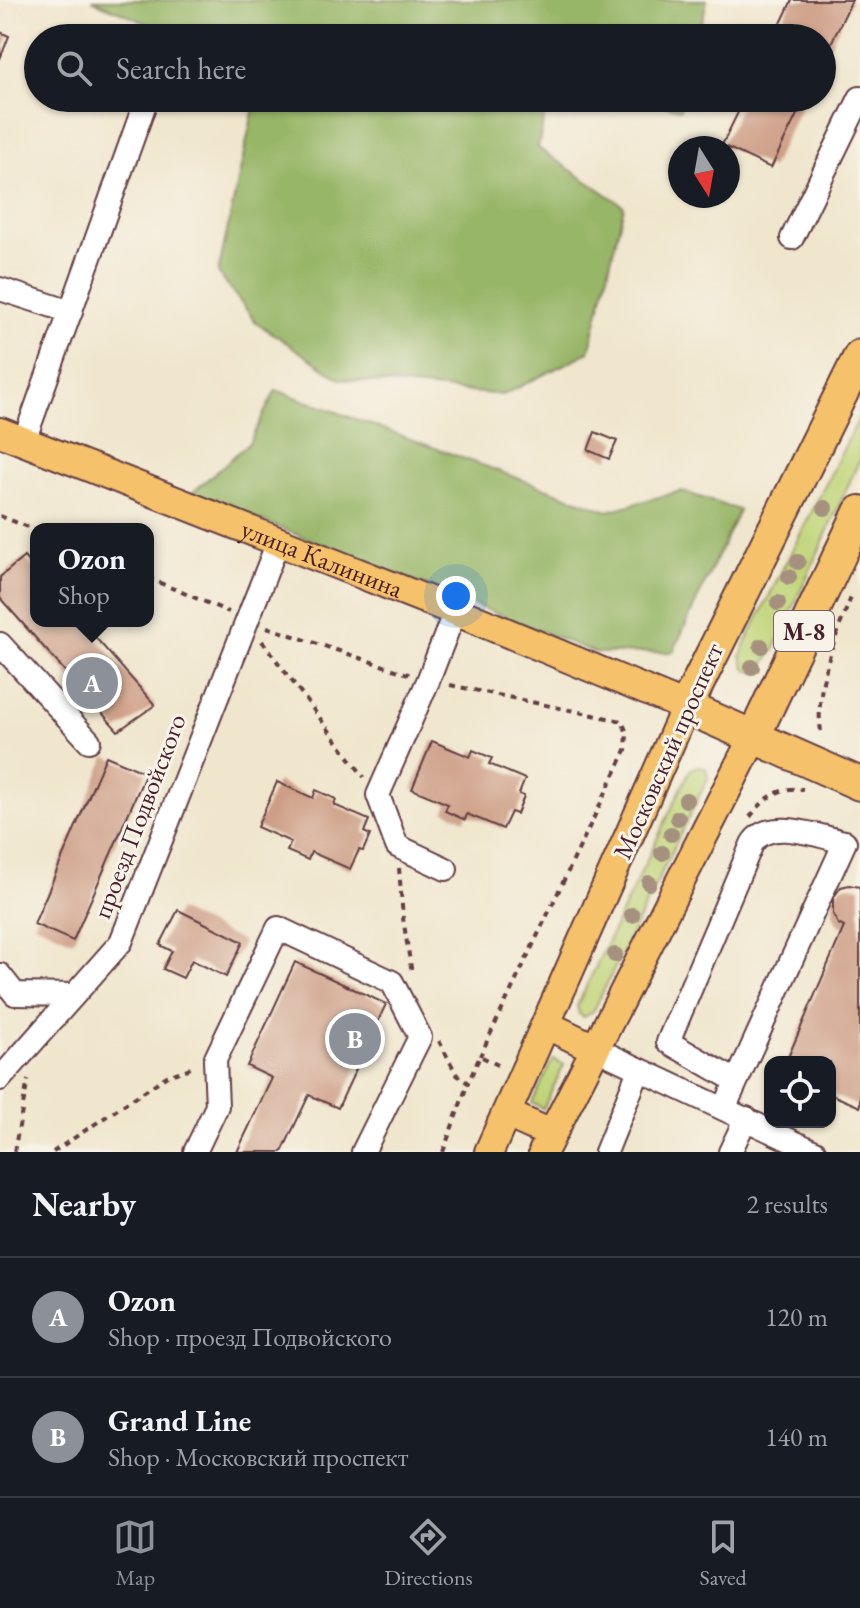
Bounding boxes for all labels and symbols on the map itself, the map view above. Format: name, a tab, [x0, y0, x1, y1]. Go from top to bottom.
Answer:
north arrow	[668, 136, 740, 208]
street label: улица Калинина	[236, 512, 408, 606]
your location	[436, 576, 476, 616]
road number: М-8	[774, 611, 834, 651]
street label: Московский проспект	[605, 637, 731, 864]
pin: A	[66, 653, 118, 713]
street label: проезд Подвойского	[84, 709, 194, 923]
pin: B	[329, 1009, 381, 1069]

